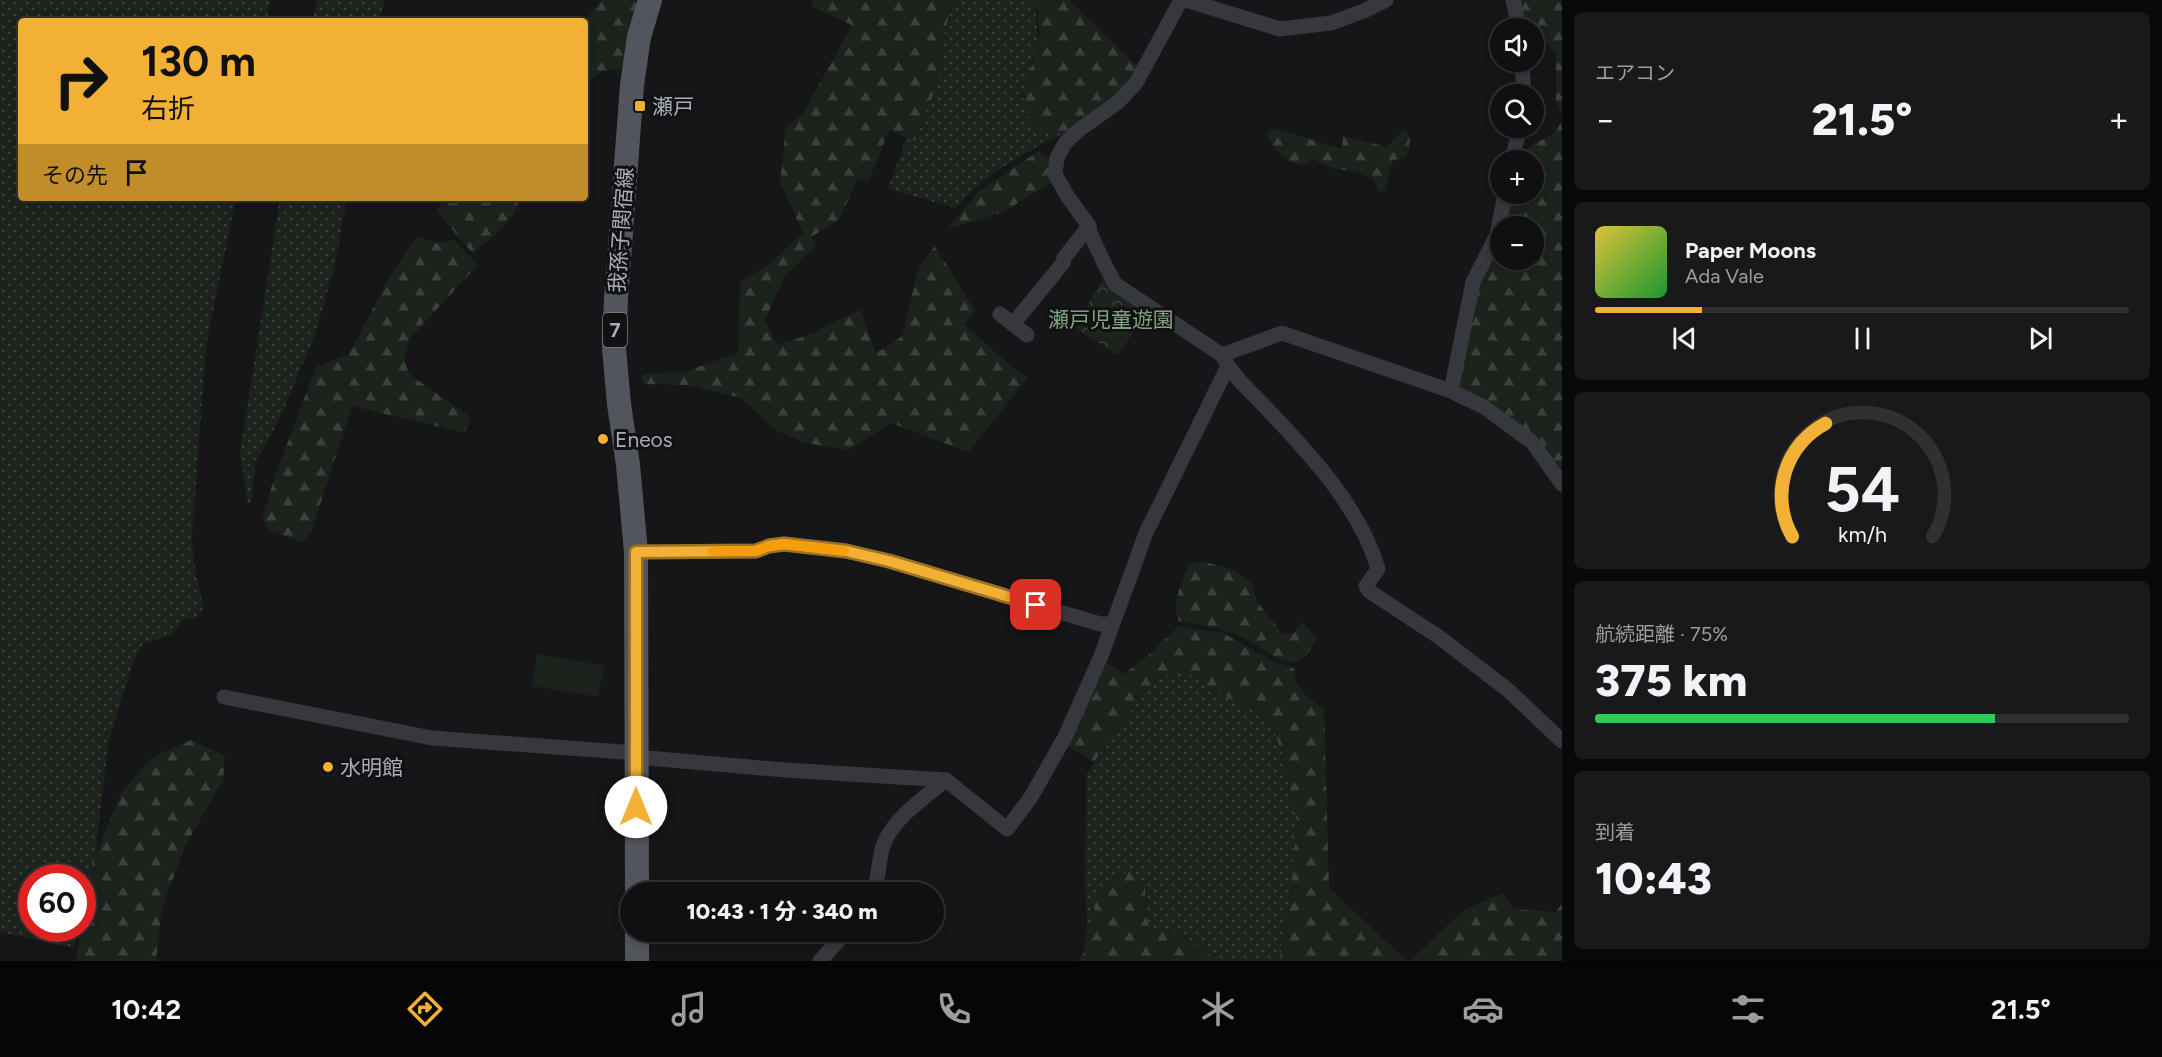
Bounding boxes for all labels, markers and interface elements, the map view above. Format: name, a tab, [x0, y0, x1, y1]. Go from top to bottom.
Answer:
map controls	[1490, 18, 1544, 270]
button: sound	[1490, 18, 1544, 72]
text: 130 m	[141, 36, 256, 87]
icon: right	[42, 42, 120, 120]
text: エアコン	[1595, 61, 1675, 85]
button: search	[1490, 84, 1544, 138]
text: 右折	[141, 92, 195, 125]
text: 21.5°	[1811, 92, 1913, 146]
place label: 瀬戸	[652, 94, 694, 119]
marker: 瀬戸	[633, 99, 647, 113]
text: −	[1595, 100, 1616, 139]
text: +	[2108, 100, 2129, 139]
button: +	[1490, 150, 1544, 204]
icon: arrive	[120, 156, 153, 189]
text: その先	[42, 162, 108, 189]
street label: 我孫子関宿線	[604, 166, 638, 294]
button: −	[1490, 216, 1544, 270]
text: Paper Moons	[1685, 237, 1816, 264]
text: Ada Vale	[1685, 264, 1764, 288]
park label: 瀬戸児童遊園	[1048, 307, 1174, 332]
road number: 7	[603, 313, 627, 347]
icon: previous	[1668, 322, 1701, 355]
icon: pause	[1846, 322, 1879, 355]
icon: next	[2024, 322, 2057, 355]
place label: Eneos	[615, 427, 673, 452]
marker: Eneos	[596, 432, 610, 446]
text: 54	[1824, 453, 1900, 528]
text: km/h	[1838, 523, 1886, 548]
pin	[1010, 579, 1061, 630]
icon: arrive	[1019, 588, 1052, 621]
text: 航続距離 · 75%	[1595, 622, 1728, 646]
text: 375 km	[1595, 653, 1747, 707]
place label: 水明館	[340, 755, 403, 780]
marker: 水明館	[321, 760, 335, 774]
position arrow	[604, 775, 668, 839]
text: 到着	[1595, 820, 1635, 844]
text: 10:43	[1595, 851, 1712, 905]
speed limit sign: 60	[18, 864, 96, 942]
text: 10:43 · 1 分 · 340 m	[686, 898, 878, 925]
icon: directions	[404, 988, 446, 1030]
icon: music	[668, 988, 710, 1030]
icon: phone	[933, 988, 975, 1030]
icon: climate	[1197, 988, 1239, 1030]
icon: car	[1462, 988, 1504, 1030]
icon: filters	[1727, 988, 1769, 1030]
text: 10:42	[111, 993, 181, 1026]
text: 21.5°	[1991, 993, 2051, 1026]

